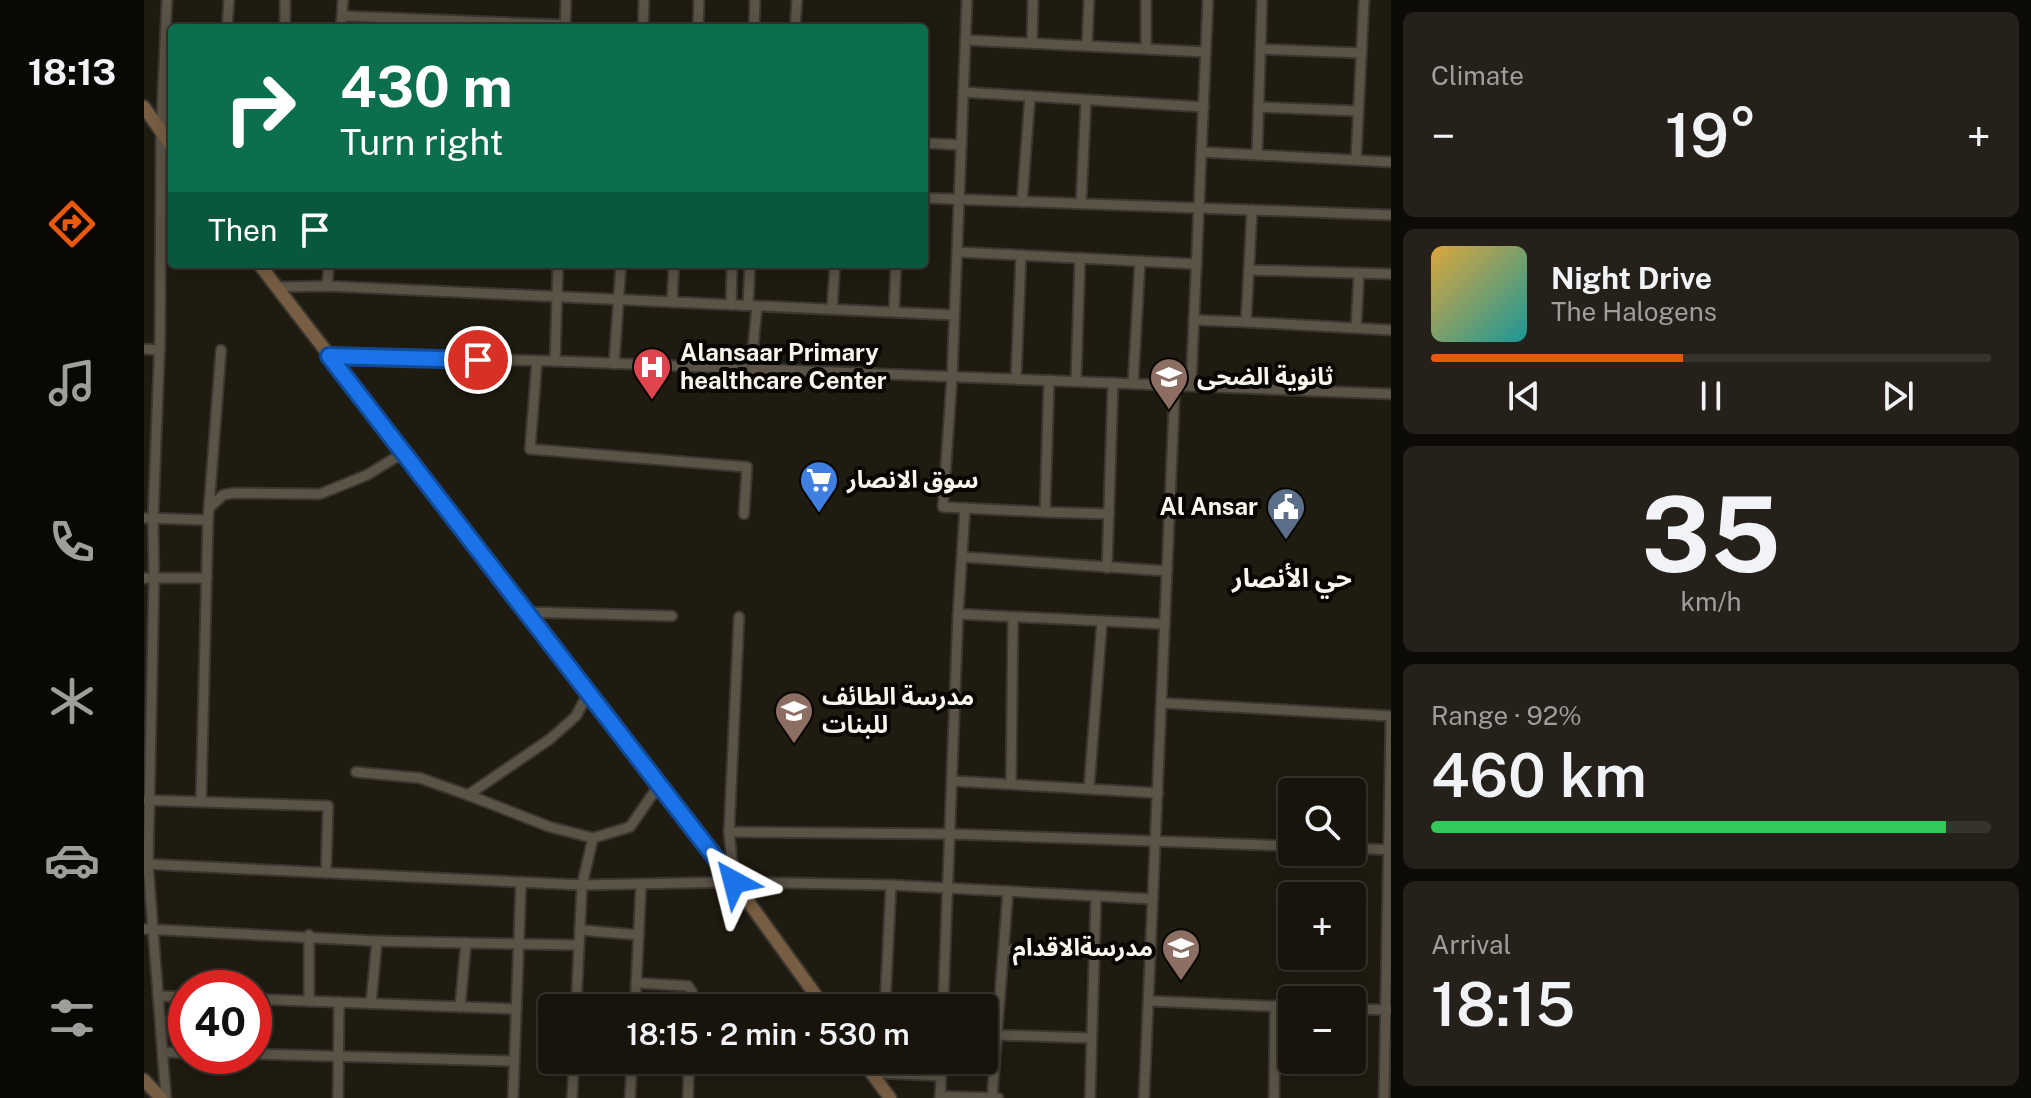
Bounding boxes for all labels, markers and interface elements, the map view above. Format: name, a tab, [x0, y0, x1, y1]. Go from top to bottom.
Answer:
text: 18:13	[28, 51, 116, 93]
text: 430 m	[340, 54, 513, 120]
icon: right	[208, 56, 312, 160]
text: Climate	[1431, 60, 1524, 91]
text: 19°	[1665, 100, 1757, 171]
text: −	[1431, 110, 1455, 162]
text: +	[1967, 110, 1991, 162]
text: Turn right	[340, 121, 503, 163]
icon: directions	[44, 196, 100, 252]
icon: arrive	[293, 208, 337, 252]
text: Then	[208, 212, 277, 248]
text: Night Drive	[1551, 260, 1712, 296]
text: The Halogens	[1551, 296, 1717, 327]
pin	[444, 326, 512, 394]
icon: arrive	[456, 338, 500, 382]
place label: Alansaar Primary healthcare Center	[680, 338, 887, 394]
hospital icon: Alansaar Primary healthcare Center	[631, 346, 673, 401]
icon: music	[44, 355, 100, 411]
school or university icon: ثانوية الضحى	[1148, 356, 1190, 411]
place label: ثانوية الضحى	[1197, 362, 1333, 391]
icon: previous	[1502, 374, 1546, 418]
icon: pause	[1689, 374, 1733, 418]
icon: next	[1876, 374, 1920, 418]
supermarket icon: سوق الانصار	[798, 459, 840, 514]
place label: سوق الانصار	[846, 465, 979, 494]
text: 35	[1641, 473, 1781, 595]
public building icon: Al Ansar	[1265, 486, 1307, 541]
place label: Al Ansar	[1159, 492, 1258, 520]
icon: phone	[44, 514, 100, 570]
district label: حي الأنصار	[1231, 562, 1352, 599]
text: km/h	[1680, 586, 1742, 617]
icon: climate	[44, 673, 100, 729]
place label: مدرسة الطائف للبنات	[822, 682, 974, 739]
school or university icon: مدرسة الطائف للبنات	[773, 690, 815, 745]
text: Range · 92%	[1431, 700, 1582, 731]
text: 460 km	[1431, 740, 1647, 811]
map controls	[1278, 778, 1366, 1074]
button: search	[1278, 778, 1366, 866]
icon: car	[44, 832, 100, 888]
position arrow	[692, 840, 776, 924]
button: +	[1278, 882, 1366, 970]
school or university icon: مدرسةالاقدام	[1160, 927, 1202, 982]
text: Arrival	[1431, 929, 1511, 960]
place label: مدرسةالاقدام	[1013, 933, 1153, 966]
text: 18:15	[1431, 969, 1575, 1040]
speed limit sign: 40	[168, 970, 272, 1074]
button: −	[1278, 986, 1366, 1074]
icon: filters	[44, 990, 100, 1046]
text: 18:15 · 2 min · 530 m	[626, 1016, 910, 1052]

